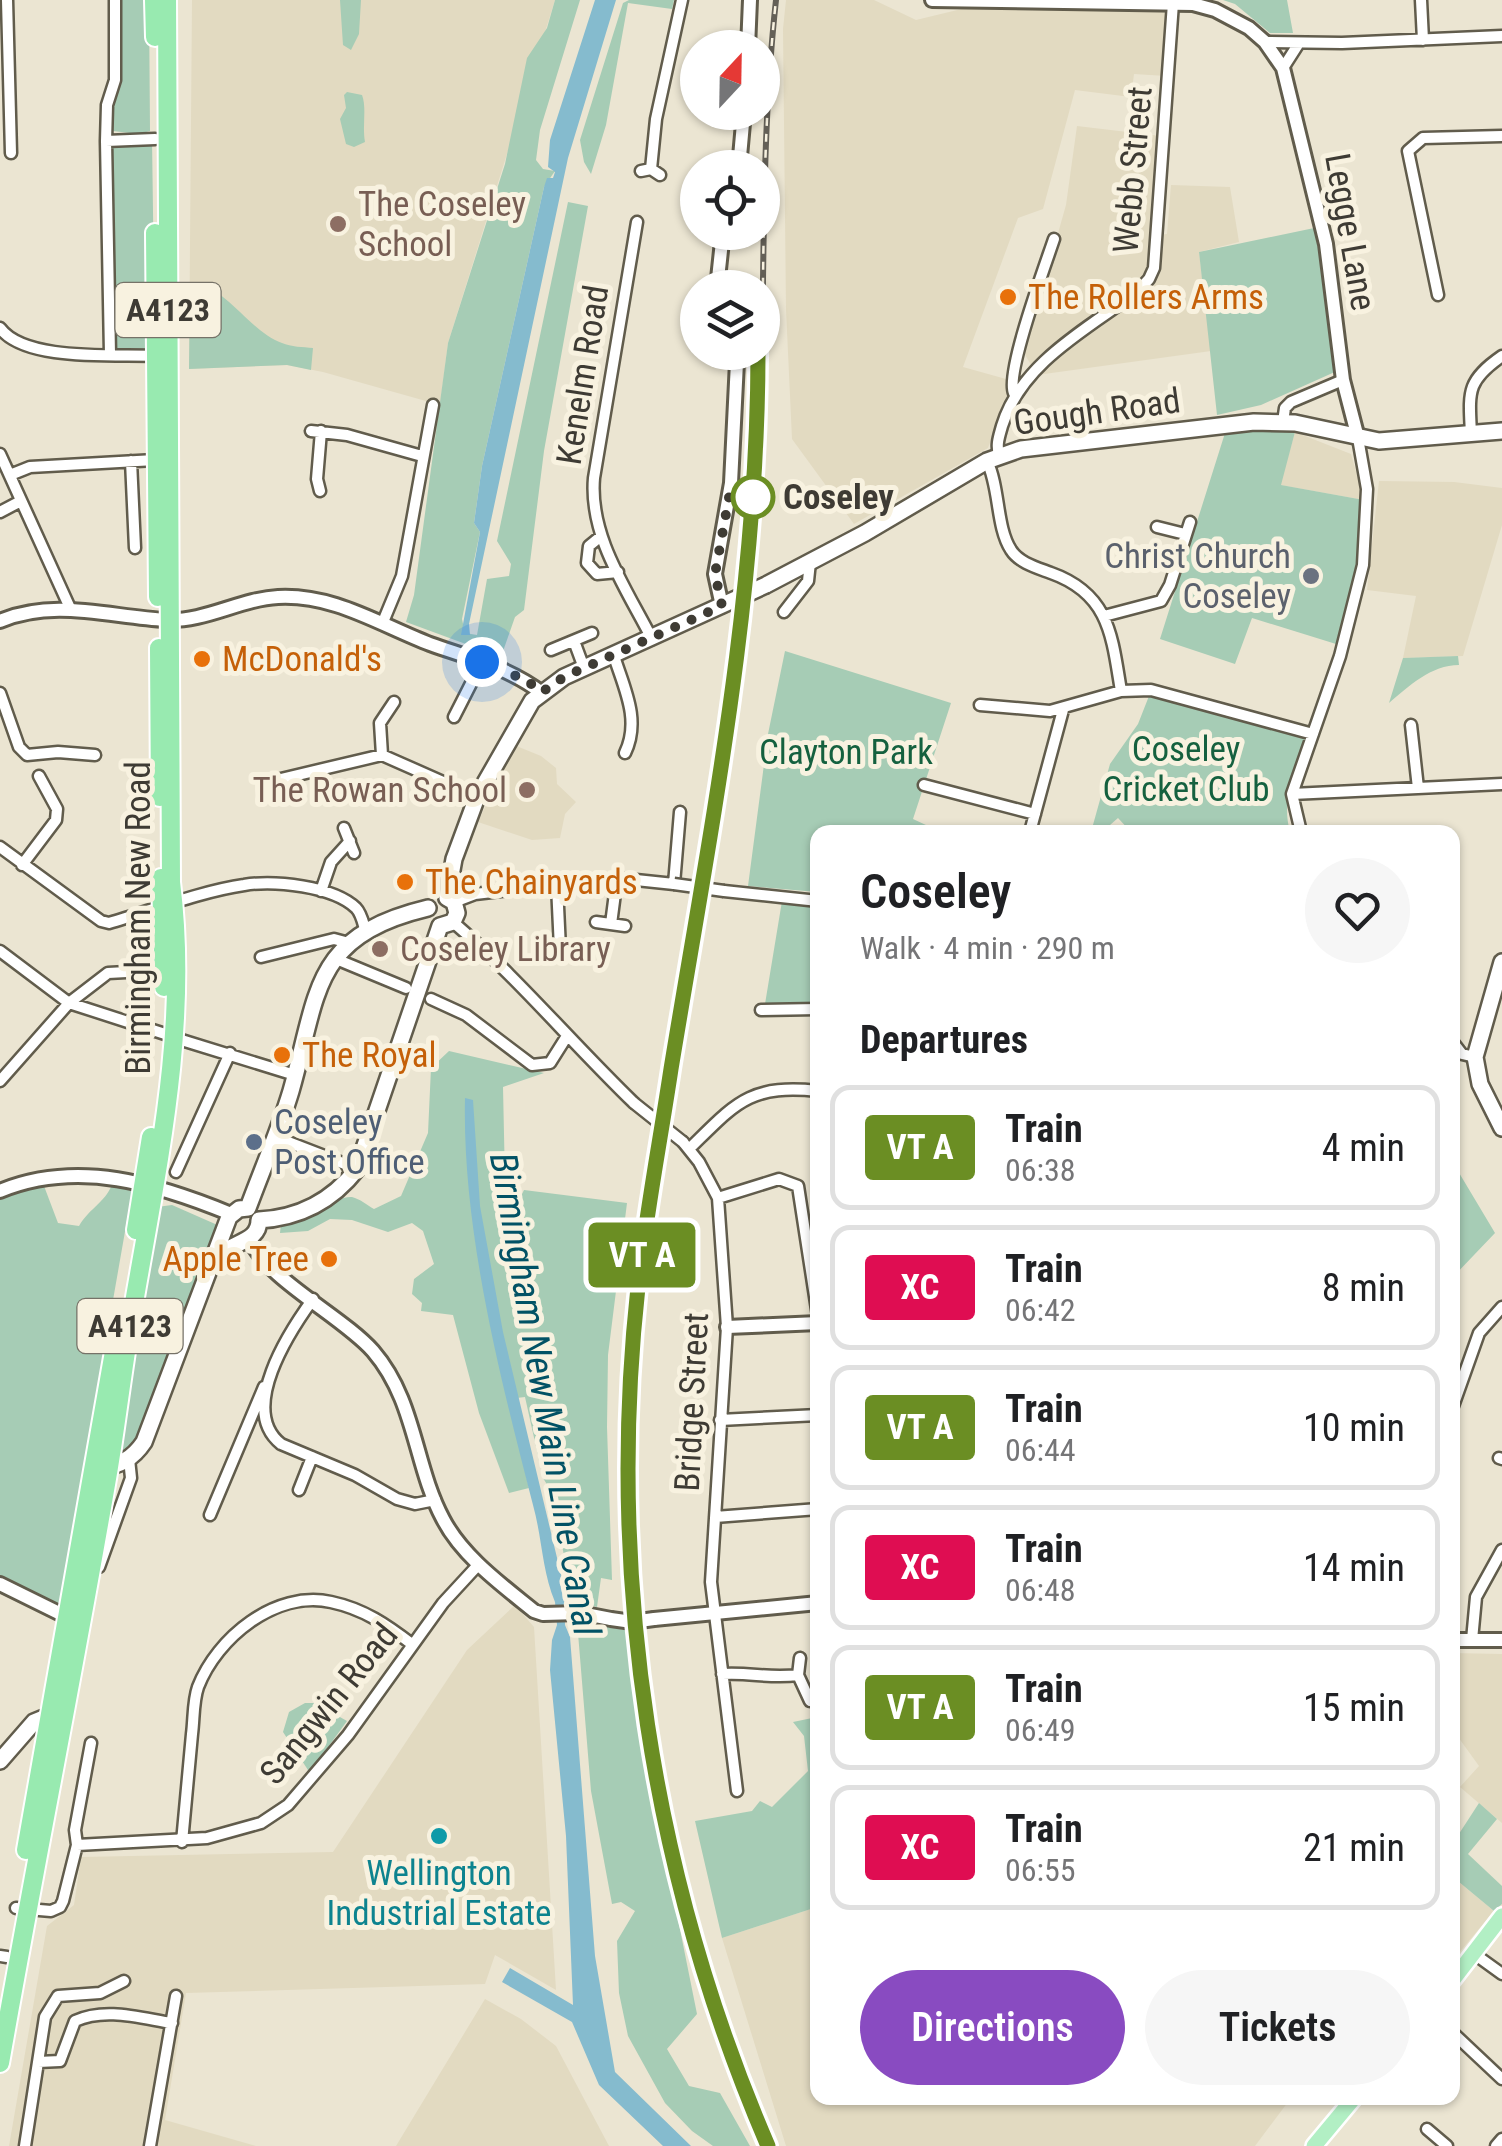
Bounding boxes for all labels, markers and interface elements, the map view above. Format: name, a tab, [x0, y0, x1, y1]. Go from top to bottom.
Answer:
north arrow	[680, 30, 780, 130]
map controls	[680, 30, 780, 370]
street label: Webb Street	[1105, 85, 1161, 255]
button: locate	[680, 150, 780, 250]
street label: Legge Lane	[1316, 150, 1384, 314]
place label: The Coseley School	[358, 184, 526, 265]
marker: The Coseley School	[327, 213, 349, 235]
button: layers	[680, 270, 780, 370]
place label: The Rollers Arms	[1028, 277, 1264, 318]
street label: Kenelm Road	[549, 282, 617, 468]
road number: A4123	[116, 283, 220, 337]
marker: The Rollers Arms	[997, 286, 1019, 308]
street label: Gough Road	[1011, 380, 1183, 444]
marker: Coseley	[732, 476, 774, 518]
place label: Coseley	[783, 477, 894, 518]
place label: Christ Church Coseley	[1104, 536, 1291, 617]
marker: Christ Church Coseley	[1300, 565, 1322, 587]
your location	[457, 637, 507, 687]
place label: McDonald's	[222, 639, 382, 680]
marker: McDonald's	[191, 648, 213, 670]
park label: Coseley Cricket Club	[1103, 729, 1270, 810]
park label: Clayton Park	[759, 732, 933, 773]
street label: Birmingham New Road	[118, 761, 159, 1075]
place label: The Rowan School	[252, 770, 507, 811]
marker: The Rowan School	[516, 779, 538, 801]
button: heart	[1305, 858, 1410, 963]
place label: The Chainyards	[425, 862, 638, 903]
text: Coseley	[860, 863, 1011, 920]
marker: The Chainyards	[394, 871, 416, 893]
place label: Coseley Library	[400, 929, 611, 970]
text: Walk · 4 min · 290 m	[860, 929, 1115, 967]
marker: Coseley Library	[369, 938, 391, 960]
text: Departures	[860, 1018, 1028, 1062]
place label: The Royal	[302, 1035, 437, 1076]
marker: The Royal	[271, 1044, 293, 1066]
place label: Coseley Post Office	[274, 1102, 425, 1183]
text: Train	[1005, 1107, 1083, 1151]
text: 4 min	[1322, 1126, 1405, 1170]
text: VT A	[886, 1127, 954, 1168]
marker: Coseley Post Office	[243, 1131, 265, 1153]
water label: Birmingham New Main Line Canal	[481, 1149, 609, 1639]
text: 06:38	[1005, 1151, 1076, 1189]
line badge: VT A	[572, 1222, 712, 1288]
text: VT A	[608, 1235, 676, 1276]
place label: Apple Tree	[162, 1239, 309, 1280]
text: Train	[1005, 1247, 1083, 1291]
marker: Apple Tree	[318, 1248, 340, 1270]
text: 8 min	[1322, 1266, 1405, 1310]
text: XC	[900, 1267, 940, 1308]
text: 06:42	[1005, 1291, 1076, 1329]
road number: A4123	[78, 1299, 182, 1353]
street label: Bridge Street	[667, 1312, 717, 1492]
text: Train	[1005, 1387, 1083, 1431]
text: 10 min	[1303, 1406, 1405, 1450]
text: VT A	[886, 1407, 954, 1448]
text: 06:44	[1005, 1431, 1076, 1469]
text: Train	[1005, 1527, 1083, 1571]
text: 14 min	[1303, 1546, 1405, 1590]
text: XC	[900, 1547, 940, 1588]
text: 06:48	[1005, 1571, 1076, 1609]
street label: Sangwin Road	[252, 1615, 406, 1793]
text: Train	[1005, 1667, 1083, 1711]
text: 15 min	[1303, 1686, 1405, 1730]
text: VT A	[886, 1687, 954, 1728]
text: 06:49	[1005, 1711, 1076, 1749]
text: Train	[1005, 1807, 1083, 1851]
marker: Wellington Industrial Estate	[428, 1825, 450, 1847]
text: 21 min	[1303, 1826, 1405, 1870]
text: XC	[900, 1827, 940, 1868]
text: 06:55	[1005, 1851, 1076, 1889]
place label: Wellington Industrial Estate	[326, 1853, 552, 1934]
button: Directions	[860, 1970, 1125, 2085]
button: Tickets	[1145, 1970, 1410, 2085]

